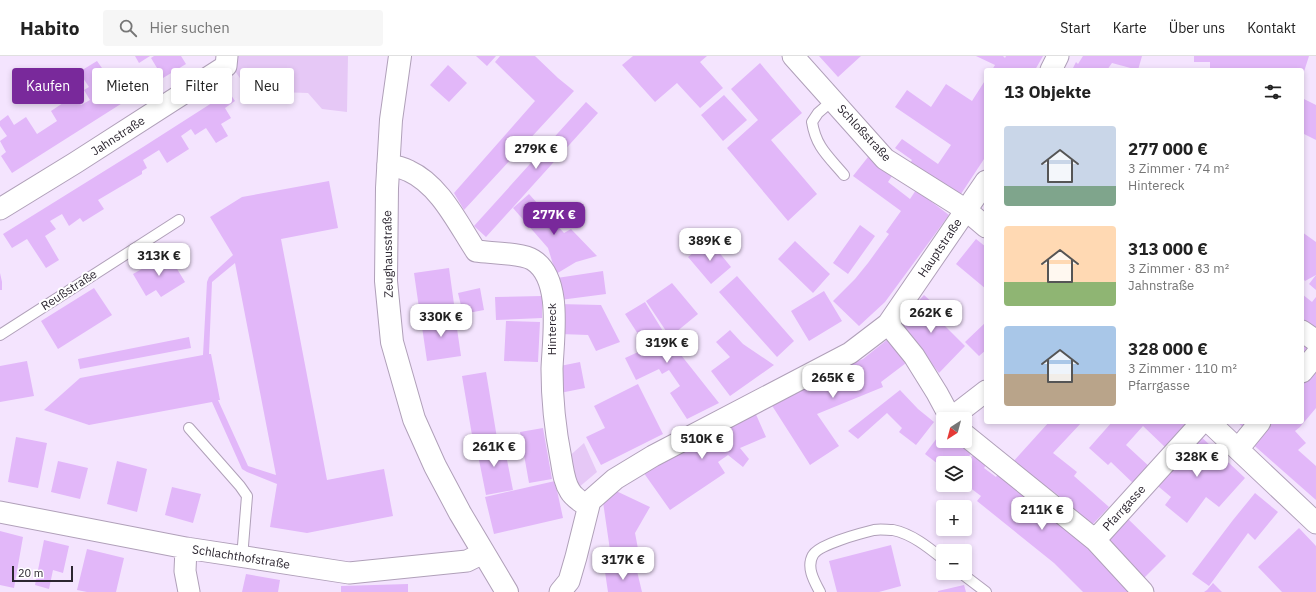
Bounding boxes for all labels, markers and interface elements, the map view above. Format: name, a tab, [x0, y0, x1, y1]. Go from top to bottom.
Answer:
search box	[103, 10, 383, 46]
text: Habito	[20, 16, 79, 40]
icon: search	[117, 17, 139, 39]
text: Hier suchen	[149, 18, 230, 37]
text: Start	[1060, 19, 1091, 37]
text: Karte	[1113, 19, 1147, 37]
text: Über uns	[1169, 19, 1225, 37]
text: Kontakt	[1247, 19, 1296, 37]
chip: Kaufen	[12, 68, 84, 104]
chip: Mieten	[92, 68, 163, 104]
chip: Filter	[171, 68, 232, 104]
chip: Neu	[240, 68, 294, 104]
text: 13 Objekte	[1004, 81, 1091, 103]
icon: filters	[1262, 81, 1284, 103]
street label: Schloßstraße	[834, 101, 895, 165]
street label: Jahnstraße	[88, 112, 148, 159]
pin: 279K €	[503, 136, 569, 170]
text: 277 000 €	[1128, 138, 1208, 160]
text: 279K €	[514, 140, 558, 157]
icon: home	[1036, 142, 1084, 190]
text: 3 Zimmer · 74 m²	[1128, 160, 1229, 177]
text: Hintereck	[1128, 177, 1185, 194]
pin: 277K €	[521, 202, 587, 236]
text: 277K €	[532, 206, 576, 223]
street label: Zeughausstraße	[379, 210, 396, 298]
street label: Hauptstraße	[914, 215, 965, 280]
pin: 389K €	[677, 228, 743, 262]
text: 389K €	[688, 232, 732, 249]
text: 313 000 €	[1128, 238, 1208, 260]
icon: home	[1036, 242, 1084, 290]
pin: 313K €	[126, 243, 192, 277]
text: 313K €	[137, 247, 181, 264]
text: 3 Zimmer · 83 m²	[1128, 260, 1229, 277]
street label: Reußstraße	[38, 266, 100, 313]
text: Jahnstraße	[1128, 277, 1194, 294]
pin: 262K €	[898, 300, 964, 334]
street label: Hintereck	[544, 302, 559, 355]
pin: 330K €	[408, 304, 474, 338]
text: 262K €	[909, 304, 953, 321]
text: 330K €	[419, 308, 463, 325]
pin: 319K €	[634, 330, 700, 364]
text: 319K €	[645, 334, 689, 351]
text: 328 000 €	[1128, 338, 1208, 360]
icon: home	[1036, 342, 1084, 390]
text: 3 Zimmer · 110 m²	[1128, 360, 1237, 377]
pin: 265K €	[800, 365, 866, 399]
text: 265K €	[811, 369, 855, 386]
text: Pfarrgasse	[1128, 377, 1190, 394]
north arrow	[936, 412, 972, 448]
map controls	[936, 412, 972, 580]
pin: 510K €	[669, 426, 735, 460]
text: 510K €	[680, 430, 724, 447]
pin: 261K €	[461, 434, 527, 468]
text: 261K €	[472, 438, 516, 455]
pin: 328K €	[1164, 444, 1230, 478]
text: 328K €	[1175, 448, 1219, 465]
button: layers	[936, 456, 972, 492]
street label: Pfarrgasse	[1099, 481, 1149, 534]
pin: 211K €	[1009, 497, 1075, 531]
button: +	[936, 500, 972, 536]
text: 211K €	[1020, 501, 1064, 518]
street label: Schlachthofstraße	[191, 541, 292, 572]
button: −	[936, 544, 972, 580]
pin: 317K €	[590, 547, 656, 581]
text: 317K €	[601, 551, 645, 568]
scale bar	[12, 564, 73, 583]
text: 20 m	[18, 566, 43, 580]

